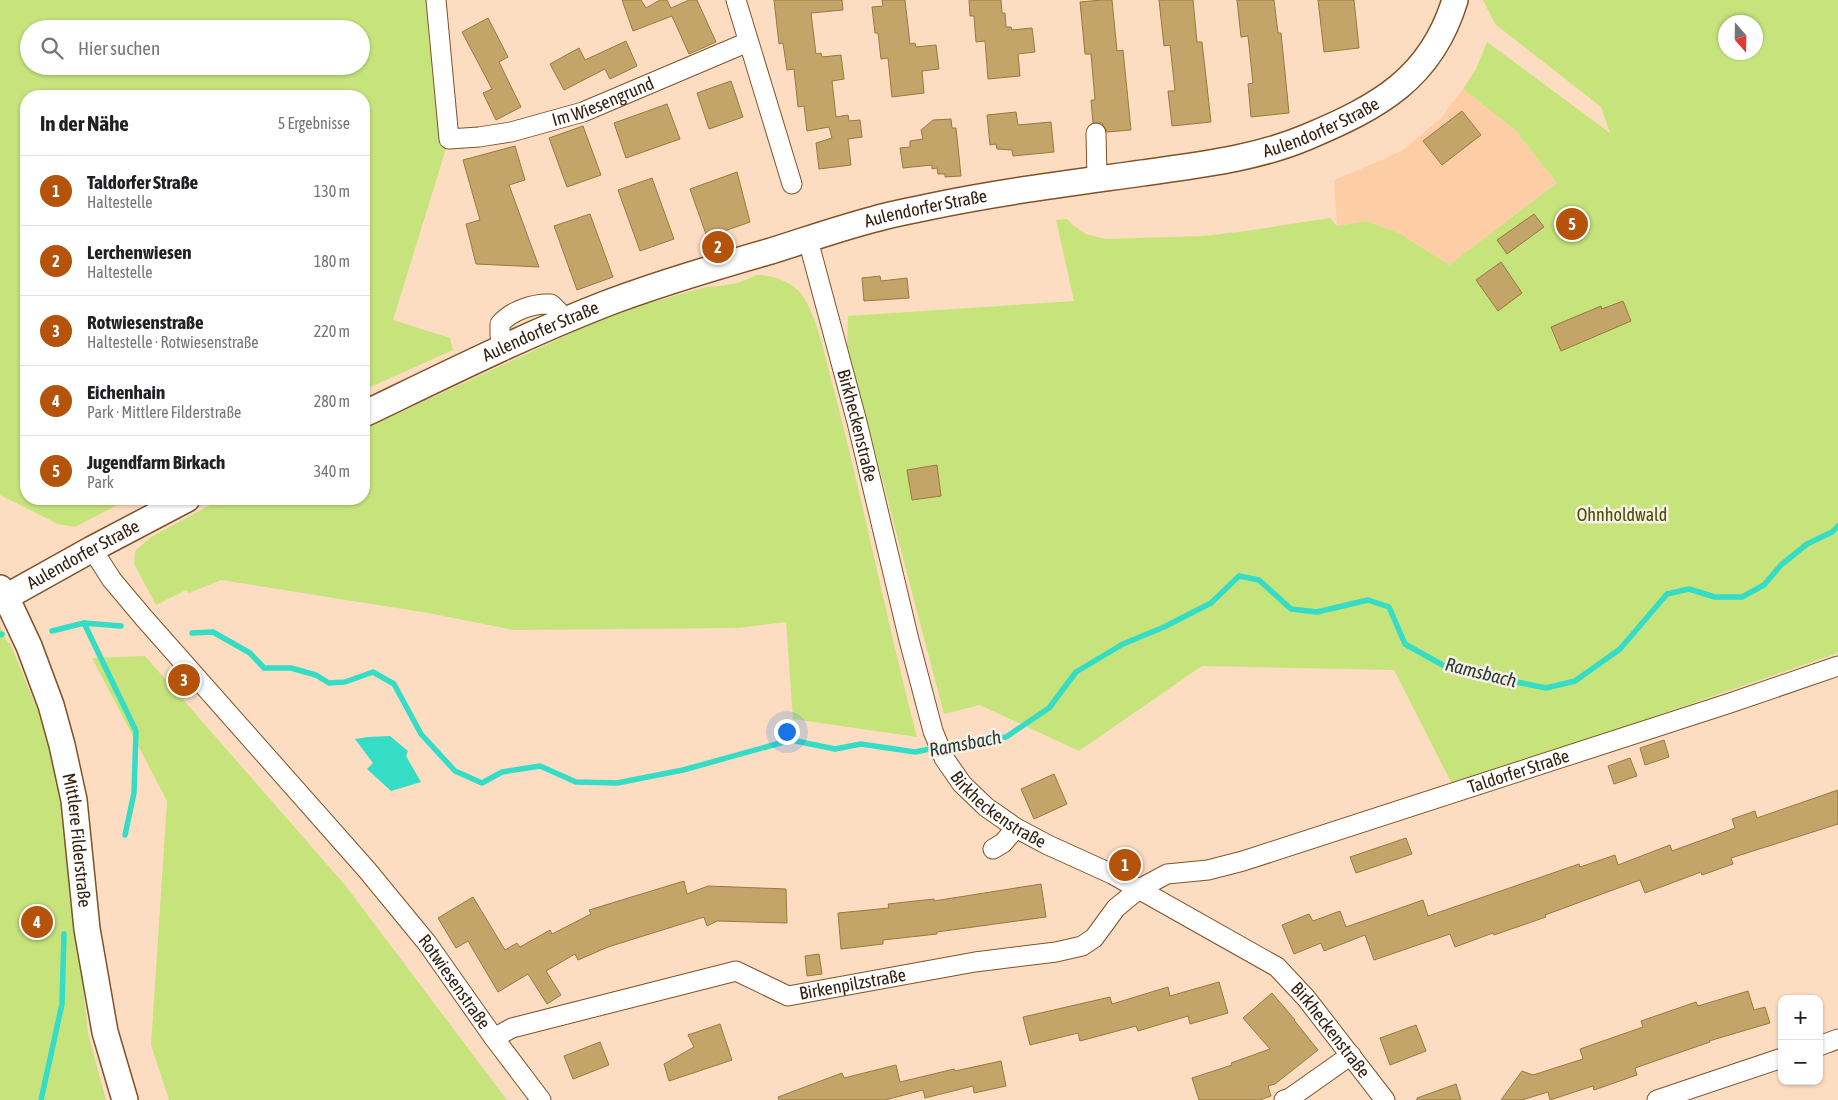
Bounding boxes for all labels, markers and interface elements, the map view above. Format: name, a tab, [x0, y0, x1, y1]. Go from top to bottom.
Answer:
north arrow	[1718, 15, 1763, 60]
search box	[20, 20, 370, 75]
icon: search	[38, 34, 66, 62]
text: Hier suchen	[78, 37, 160, 59]
street label: Im Wiesengrund	[550, 72, 657, 130]
street label: Aulendorfer Straße	[1260, 93, 1383, 161]
text: In der Nähe	[40, 111, 129, 135]
text: 5 Ergebnisse	[278, 114, 350, 132]
text: Taldorfer Straße	[87, 171, 198, 193]
text: 1	[52, 182, 60, 200]
text: 130 m	[314, 182, 350, 200]
street label: Aulendorfer Straße	[862, 185, 989, 231]
text: Haltestelle	[87, 193, 153, 211]
pin: 5	[1556, 205, 1588, 243]
pin: 2	[702, 228, 734, 266]
text: Lerchenwiesen	[87, 241, 192, 263]
text: 2	[52, 252, 60, 270]
text: 180 m	[314, 252, 350, 270]
text: Haltestelle	[87, 263, 153, 281]
street label: Aulendorfer Straße	[479, 297, 602, 366]
text: Rotwiesenstraße	[87, 311, 204, 333]
text: 3	[52, 322, 60, 340]
text: 220 m	[314, 322, 350, 340]
text: Haltestelle · Rotwiesenstraße	[87, 333, 259, 351]
street label: Birkheckenstraße	[833, 367, 882, 484]
text: Eichenhain	[87, 381, 165, 403]
text: 4	[52, 392, 60, 410]
text: 280 m	[314, 392, 350, 410]
text: Park · Mittlere Filderstraße	[87, 403, 241, 421]
text: Jugendfarm Birkach	[87, 451, 225, 473]
text: 5	[52, 462, 60, 480]
text: 340 m	[314, 462, 350, 480]
text: Park	[87, 473, 114, 491]
park label: Ohnholdwald	[1577, 504, 1667, 525]
street label: Aulendorfer Straße	[23, 515, 143, 593]
water label: Ramsbach	[1443, 653, 1519, 691]
pin: 3	[168, 661, 200, 699]
your location	[774, 719, 800, 745]
water label: Ramsbach	[927, 725, 1003, 761]
street label: Taldorfer Straße	[1465, 745, 1572, 797]
street label: Birkheckenstraße	[946, 767, 1050, 852]
street label: Mittlere Filderstraße	[58, 771, 96, 908]
pin: 1	[1109, 846, 1141, 884]
pin: 4	[21, 903, 53, 941]
street label: Rotwiesenstraße	[414, 930, 495, 1033]
street label: Birkenpilzstraße	[797, 964, 907, 1004]
street label: Birkheckenstraße	[1287, 978, 1375, 1082]
map controls	[1778, 995, 1823, 1085]
button: +	[1778, 995, 1823, 1040]
button: −	[1778, 1040, 1823, 1085]

